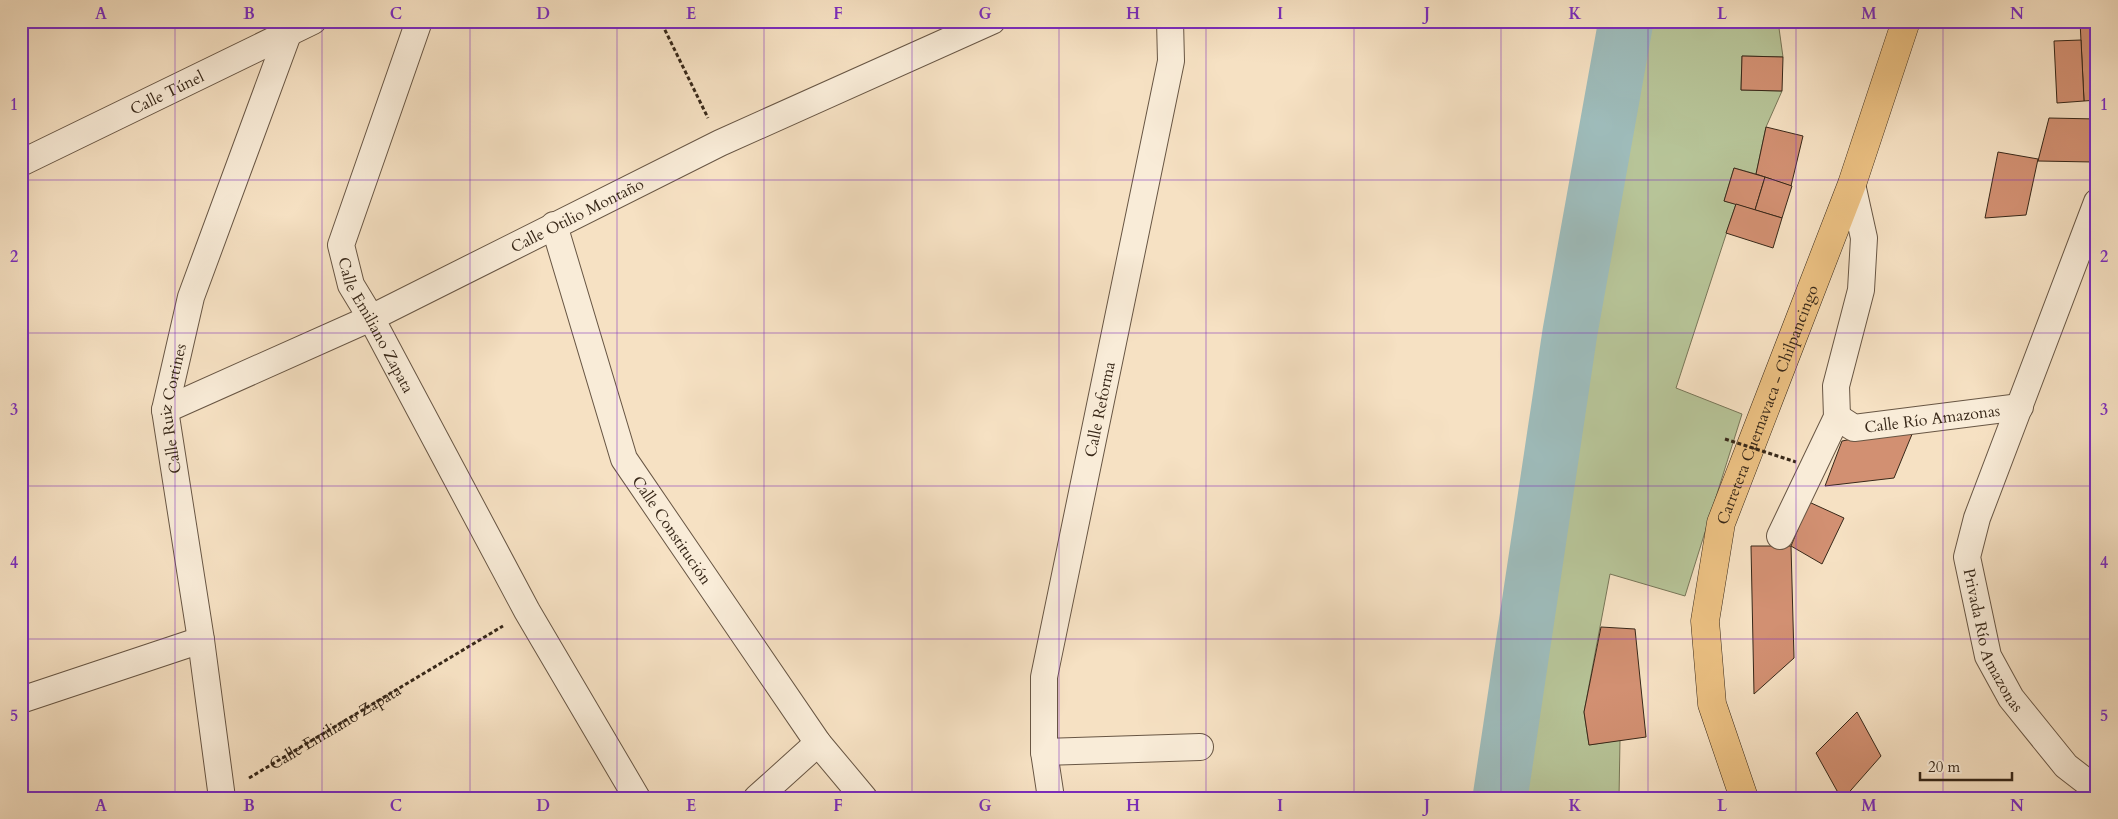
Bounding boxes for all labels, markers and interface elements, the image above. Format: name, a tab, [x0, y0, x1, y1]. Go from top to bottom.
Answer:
text: A	[95, 3, 107, 25]
text: B	[243, 3, 255, 25]
text: C	[390, 3, 402, 25]
text: D	[536, 3, 550, 25]
text: E	[686, 3, 696, 25]
text: F	[833, 3, 843, 25]
text: G	[978, 3, 992, 25]
text: H	[1126, 3, 1140, 25]
text: I	[1277, 3, 1283, 25]
text: J	[1422, 3, 1430, 25]
text: K	[1569, 3, 1582, 25]
text: L	[1717, 3, 1728, 25]
text: M	[1861, 3, 1877, 25]
text: N	[2010, 3, 2024, 25]
street label: Calle Túnel	[126, 66, 208, 120]
text: 1	[10, 94, 18, 116]
text: 1	[2100, 94, 2108, 116]
street label: Calle Otilio Montaño	[507, 173, 648, 258]
text: 2	[10, 246, 18, 268]
text: 2	[2100, 246, 2108, 268]
street label: Calle Emiliano Zapata	[332, 255, 419, 397]
street label: Carretera Cuernavaca - Chilpancingo	[1711, 281, 1824, 528]
street label: Calle Ruiz Cortines	[155, 341, 192, 475]
street label: Calle Reforma	[1080, 360, 1121, 459]
text: 3	[10, 399, 18, 421]
text: 3	[2100, 399, 2108, 421]
street label: Calle Río Amazonas	[1863, 400, 2001, 439]
street label: Calle Constitución	[627, 472, 716, 589]
text: 4	[10, 552, 18, 574]
text: 4	[2100, 552, 2108, 574]
street label: Privada Río Amazonas	[1958, 566, 2028, 717]
street label: Calle Emiliano Zapata	[265, 679, 405, 775]
text: 5	[10, 705, 18, 727]
text: 5	[2100, 705, 2108, 727]
scale bar	[1920, 749, 2013, 781]
text: 20 m	[1928, 757, 1960, 777]
text: A	[95, 795, 107, 817]
text: B	[243, 795, 255, 817]
text: C	[390, 795, 402, 817]
text: D	[536, 795, 550, 817]
text: E	[686, 795, 696, 817]
text: F	[833, 795, 843, 817]
text: G	[978, 795, 992, 817]
text: H	[1126, 795, 1140, 817]
text: I	[1277, 795, 1283, 817]
text: J	[1422, 795, 1430, 817]
text: K	[1569, 795, 1582, 817]
text: L	[1717, 795, 1728, 817]
text: M	[1861, 795, 1877, 817]
text: N	[2010, 795, 2024, 817]

